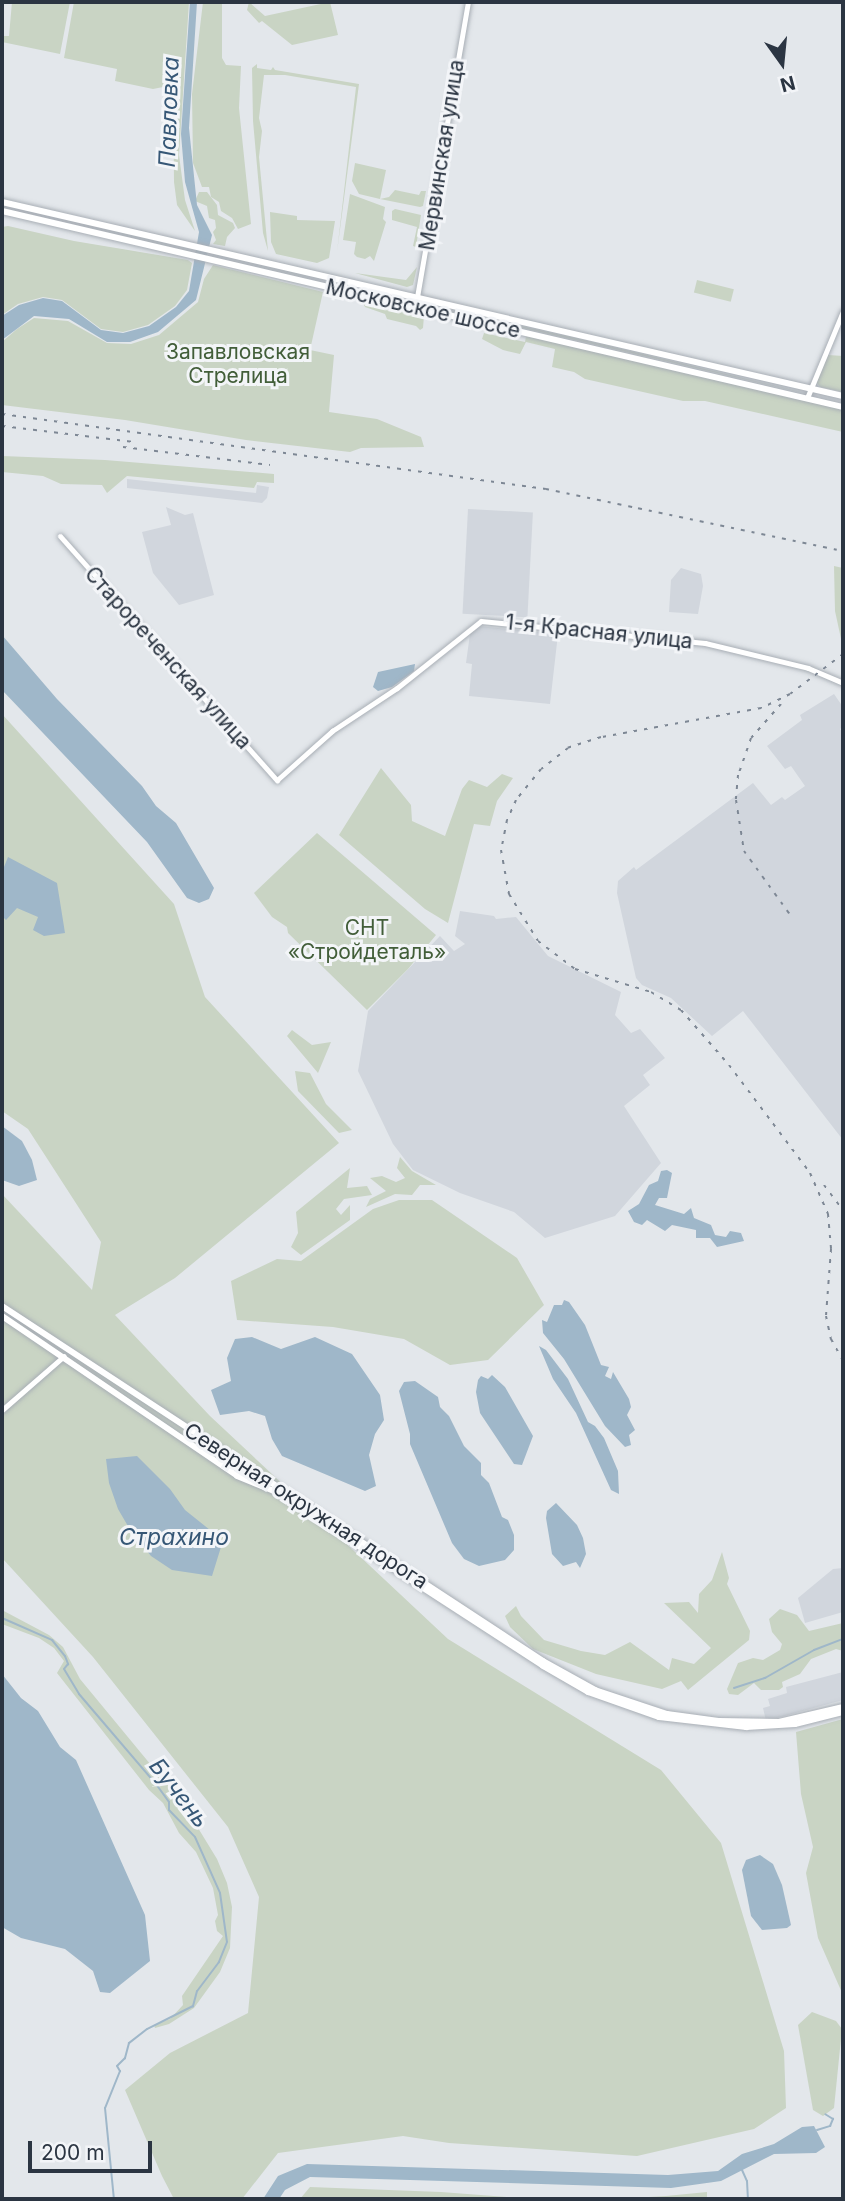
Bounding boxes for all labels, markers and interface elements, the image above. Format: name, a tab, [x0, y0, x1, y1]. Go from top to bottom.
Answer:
north arrow	[747, 28, 817, 98]
water label: Павловка	[153, 56, 185, 168]
street label: Мервинская улица	[414, 58, 470, 252]
text: N	[778, 71, 798, 97]
street label: Московское шоссе	[323, 274, 523, 344]
park label: Запавловская Стрелица	[166, 339, 310, 389]
street label: Старореченская улица	[79, 562, 257, 754]
street label: 1-я Красная улица	[504, 610, 694, 654]
park label: СНТ «Стройдеталь»	[288, 915, 446, 965]
street label: Северная окружная дорога	[179, 1418, 433, 1594]
water label: Страхино	[119, 1523, 229, 1551]
water label: Бучень	[143, 1753, 215, 1833]
scale bar	[32, 2128, 156, 2172]
text: 200 m	[41, 2140, 105, 2165]

